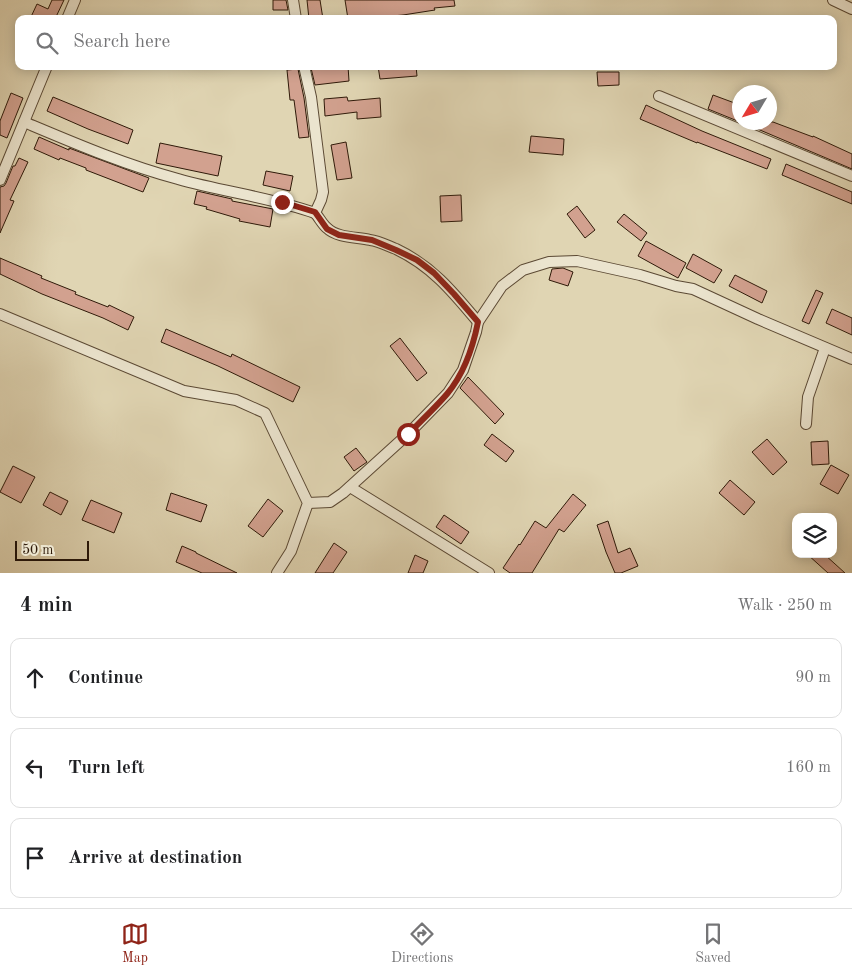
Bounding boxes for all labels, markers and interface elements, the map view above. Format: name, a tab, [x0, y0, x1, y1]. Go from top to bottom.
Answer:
search box	[15, 15, 837, 70]
icon: search	[33, 29, 61, 57]
text: Search here	[73, 33, 170, 52]
north arrow	[732, 85, 777, 130]
route end	[271, 191, 294, 214]
route start	[397, 423, 420, 446]
map controls	[792, 513, 837, 558]
button: layers	[792, 513, 837, 558]
scale bar	[15, 538, 89, 561]
text: 50 m	[22, 543, 53, 557]
text: 4 min	[20, 595, 73, 616]
text: Walk · 250 m	[737, 598, 832, 614]
icon: ahead	[21, 664, 49, 692]
text: Continue	[68, 669, 143, 688]
text: 90 m	[795, 670, 831, 686]
icon: left	[21, 754, 49, 782]
text: Turn left	[68, 759, 145, 778]
text: 160 m	[786, 760, 831, 776]
icon: arrive	[21, 844, 49, 872]
text: Arrive at destination	[68, 849, 242, 868]
tab: Map	[121, 920, 149, 967]
tab: Directions	[391, 920, 453, 967]
tab: Saved	[695, 920, 731, 967]

